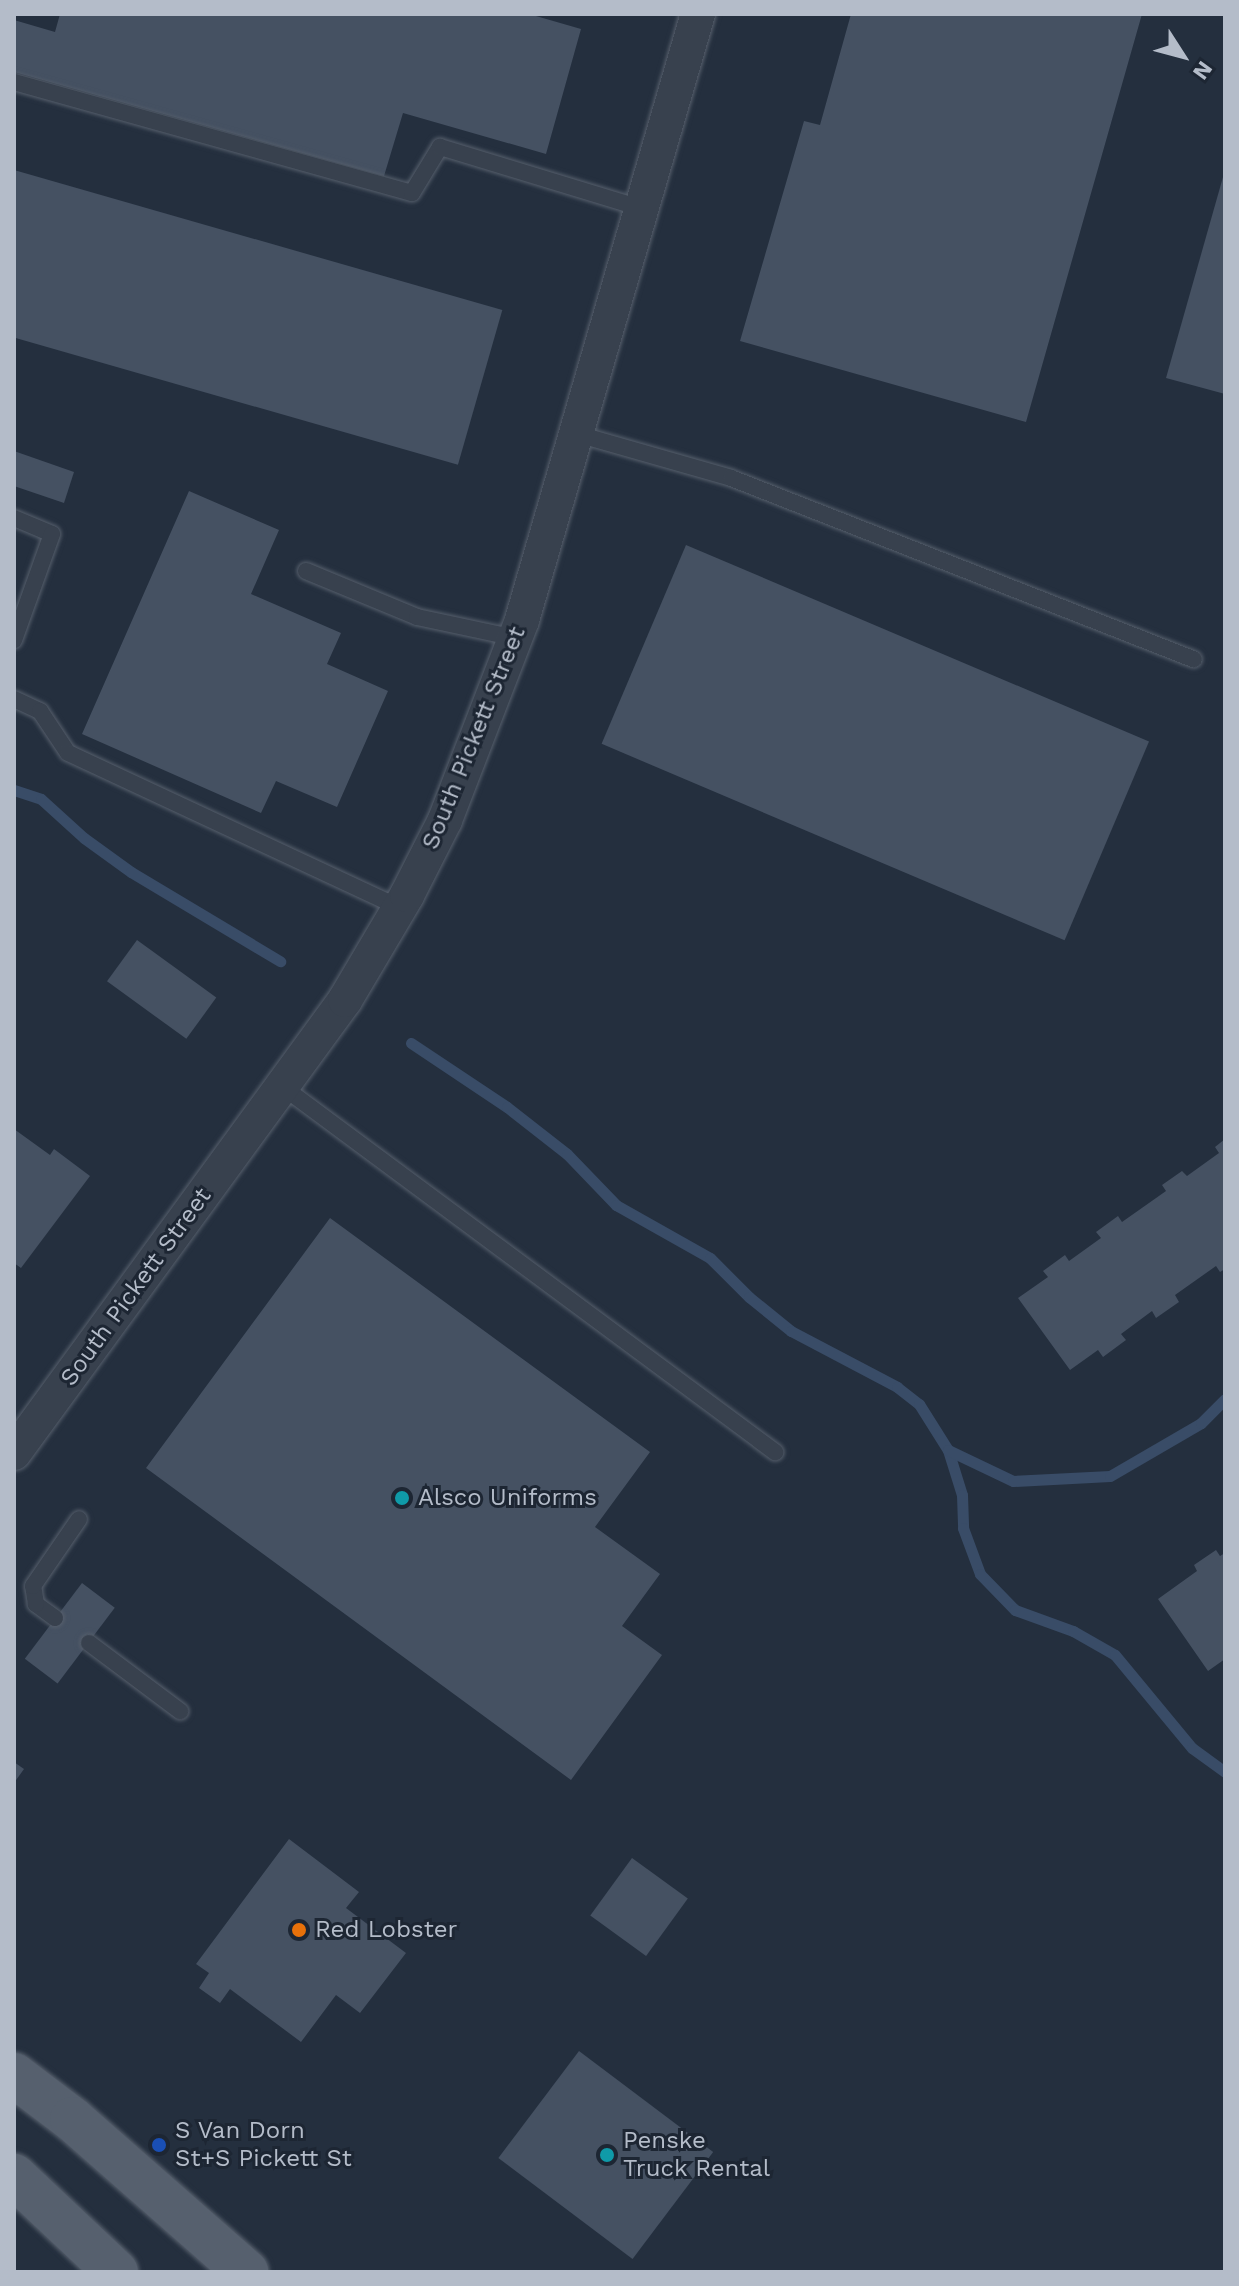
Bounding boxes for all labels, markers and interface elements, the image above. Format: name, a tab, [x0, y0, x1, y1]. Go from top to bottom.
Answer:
north arrow	[1143, 16, 1223, 96]
text: N	[1188, 56, 1218, 84]
street label: South Pickett Street	[416, 622, 532, 854]
street label: South Pickett Street	[54, 1182, 218, 1392]
place label: Alsco Uniforms	[418, 1484, 597, 1512]
marker: Alsco Uniforms	[393, 1489, 411, 1507]
place label: Red Lobster	[315, 1916, 457, 1944]
marker: Red Lobster	[290, 1921, 308, 1939]
place label: S Van Dorn St+S Pickett St	[175, 2117, 352, 2173]
place label: Penske Truck Rental	[623, 2127, 771, 2183]
marker: S Van Dorn St+S Pickett St	[150, 2136, 168, 2154]
marker: Penske Truck Rental	[598, 2146, 616, 2164]

